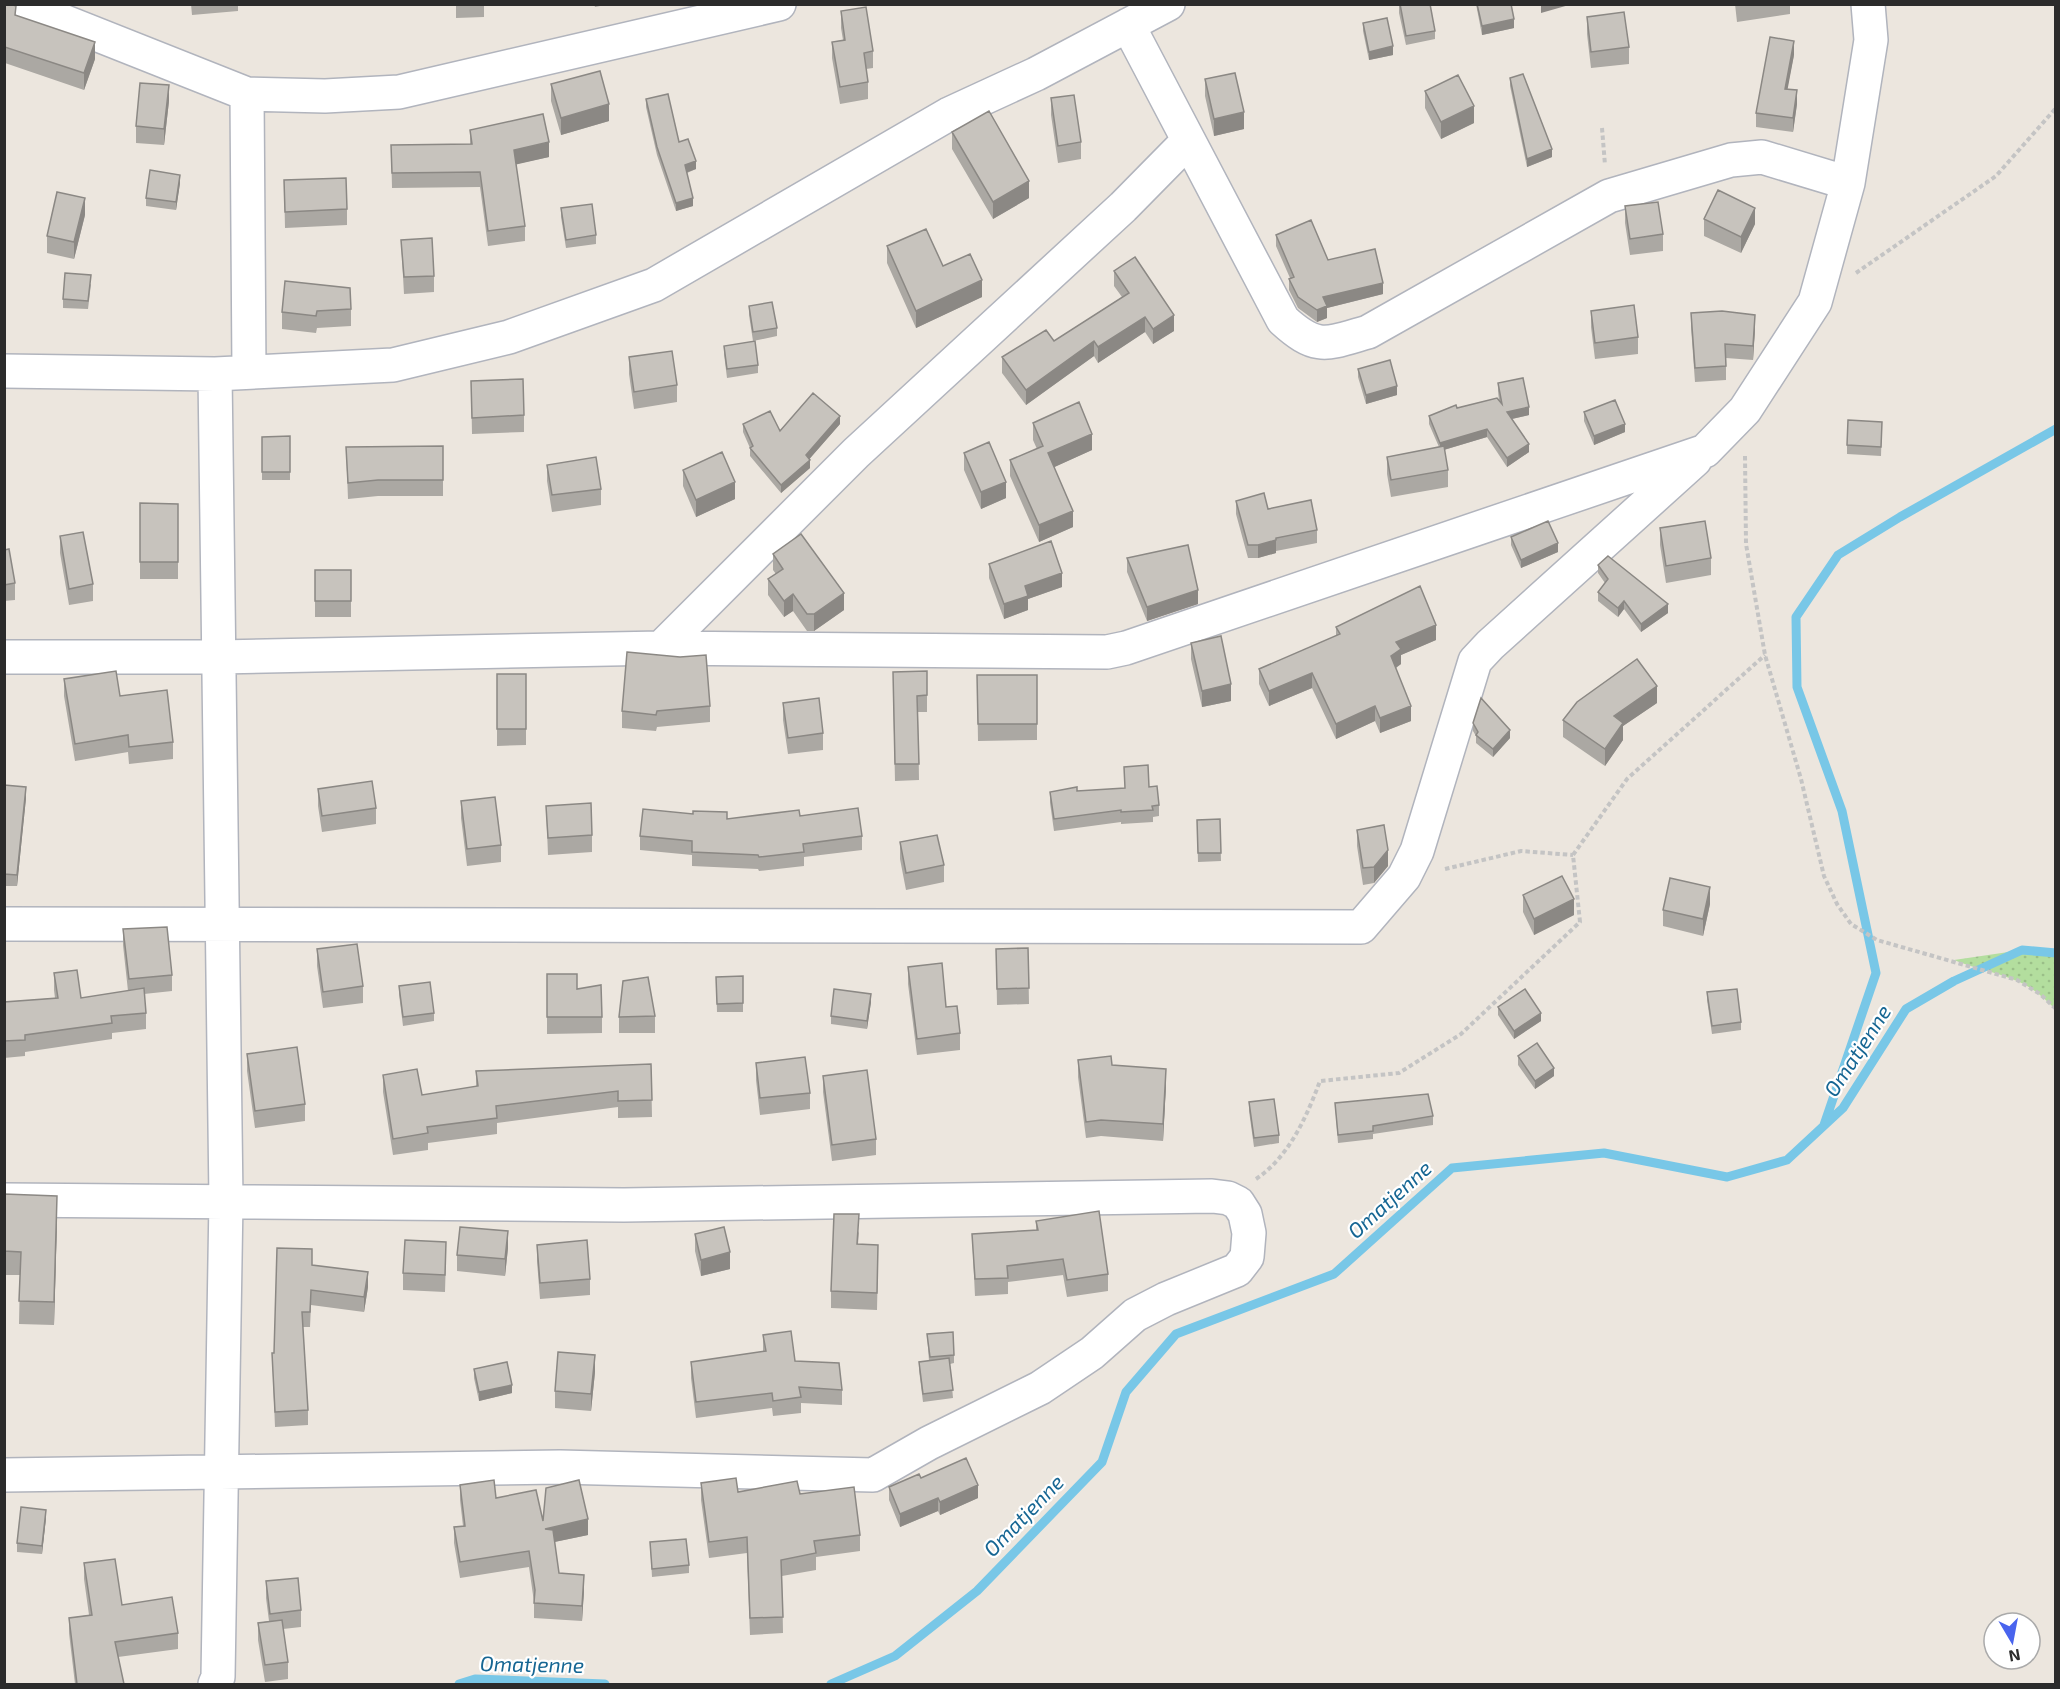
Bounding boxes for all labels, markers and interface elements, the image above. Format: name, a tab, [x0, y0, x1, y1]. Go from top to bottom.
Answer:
water label: Omatjenne	[1818, 1000, 1896, 1101]
water label: Omatjenne	[1342, 1155, 1437, 1244]
water label: Omatjenne	[978, 1469, 1069, 1562]
north arrow	[1982, 1611, 2042, 1671]
text: N	[2007, 1646, 2022, 1667]
water label: Omatjenne	[480, 1650, 584, 1678]

